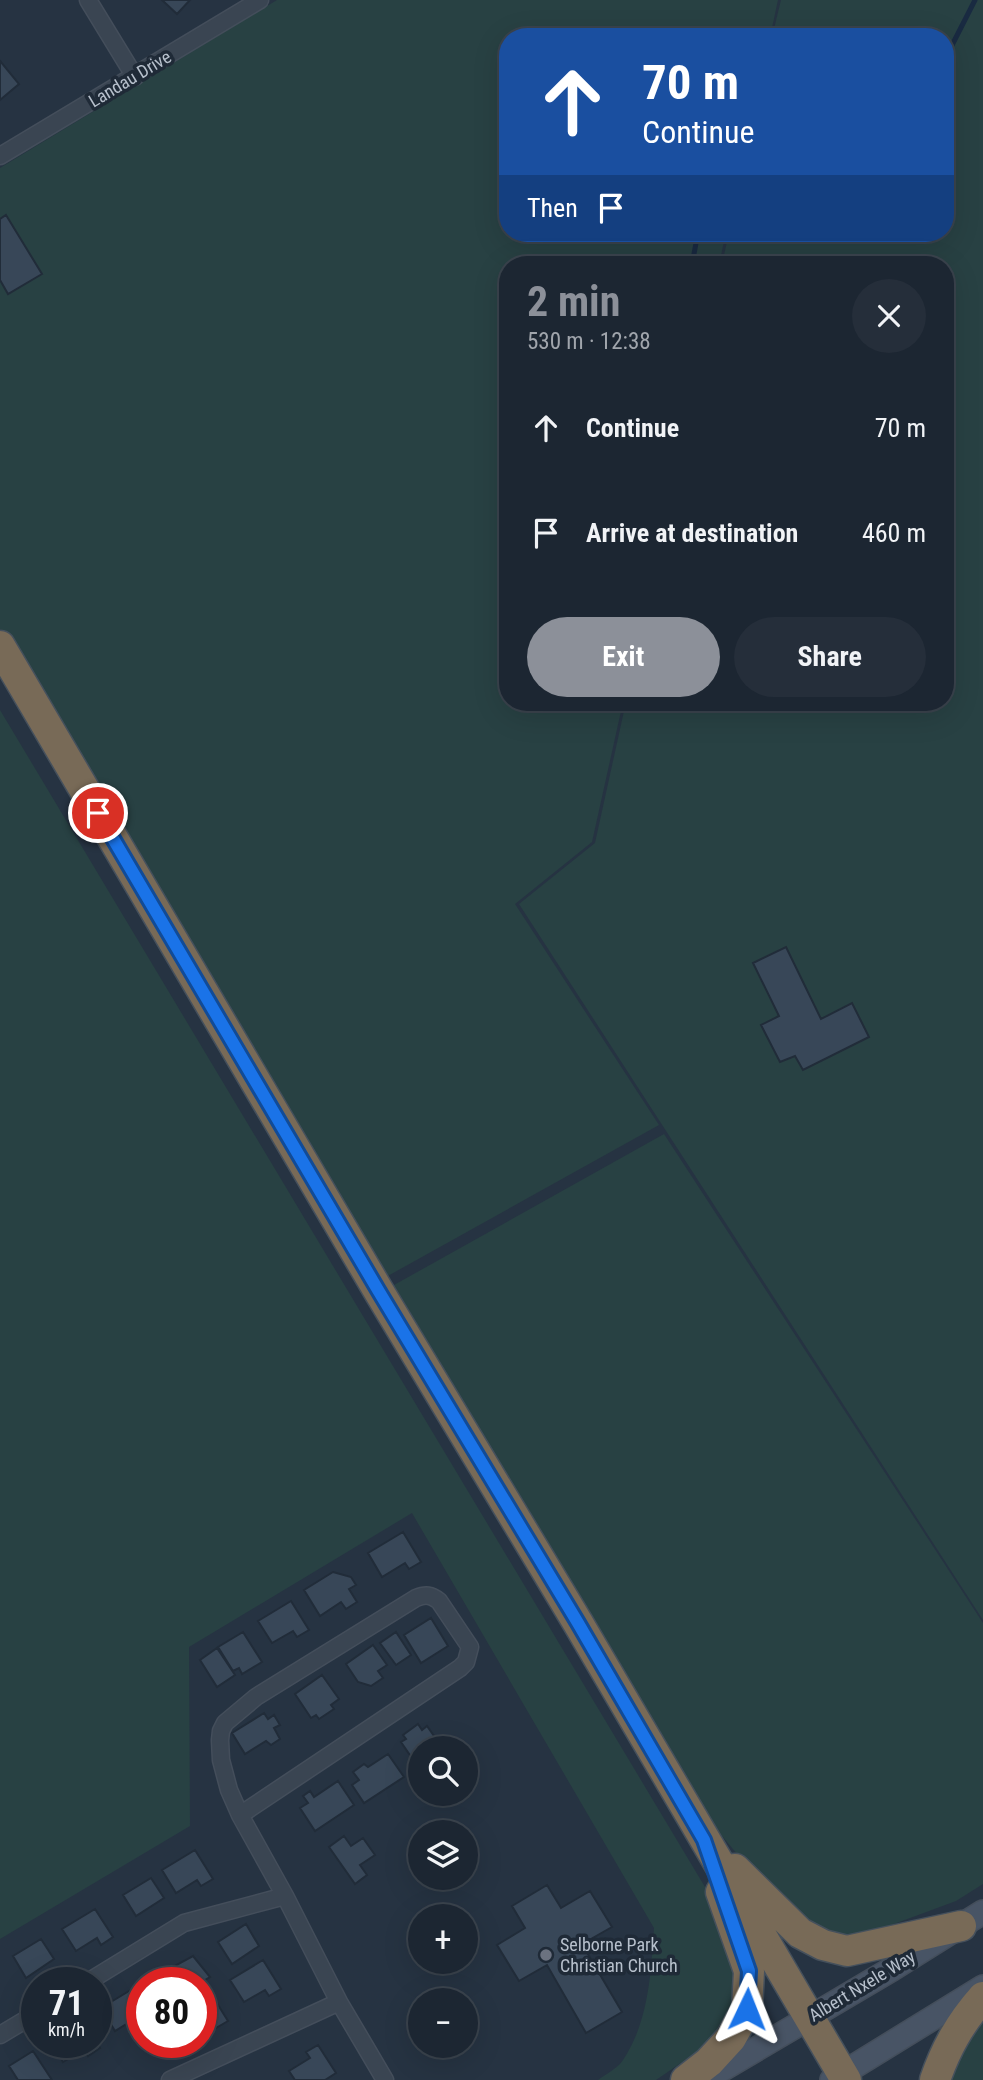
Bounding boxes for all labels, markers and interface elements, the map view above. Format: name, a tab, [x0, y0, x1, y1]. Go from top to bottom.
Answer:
street label: Landau Drive	[85, 46, 175, 111]
text: 70 m	[642, 54, 739, 111]
icon: ahead	[527, 56, 618, 147]
text: Continue	[642, 113, 754, 151]
icon: arrive	[592, 189, 630, 227]
text: Then	[527, 193, 578, 223]
text: 2 min	[527, 277, 620, 326]
button: close	[852, 279, 926, 353]
text: 530 m · 12:38	[527, 328, 651, 355]
icon: ahead	[527, 409, 565, 447]
text: Continue	[586, 413, 679, 443]
text: 70 m	[875, 413, 926, 443]
icon: arrive	[527, 514, 565, 552]
text: Arrive at destination	[586, 518, 798, 548]
text: 460 m	[862, 518, 926, 548]
button: Exit	[527, 617, 720, 697]
button: Share	[734, 617, 926, 697]
pin	[68, 783, 128, 843]
icon: arrive	[79, 794, 117, 832]
map controls	[408, 1736, 478, 2058]
button: search	[408, 1736, 478, 1806]
button: layers	[408, 1820, 478, 1890]
button: +	[408, 1904, 478, 1974]
place label: Selborne Park Christian Church	[560, 1934, 678, 1976]
street label: Albert Nxele Way	[805, 1945, 919, 2026]
marker: Selborne Park Christian Church	[538, 1947, 554, 1963]
speed limit sign: 80	[126, 1967, 217, 2058]
position arrow	[710, 1972, 784, 2046]
text: 71	[49, 1983, 84, 2024]
button: −	[408, 1988, 478, 2058]
text: km/h	[48, 2019, 85, 2040]

